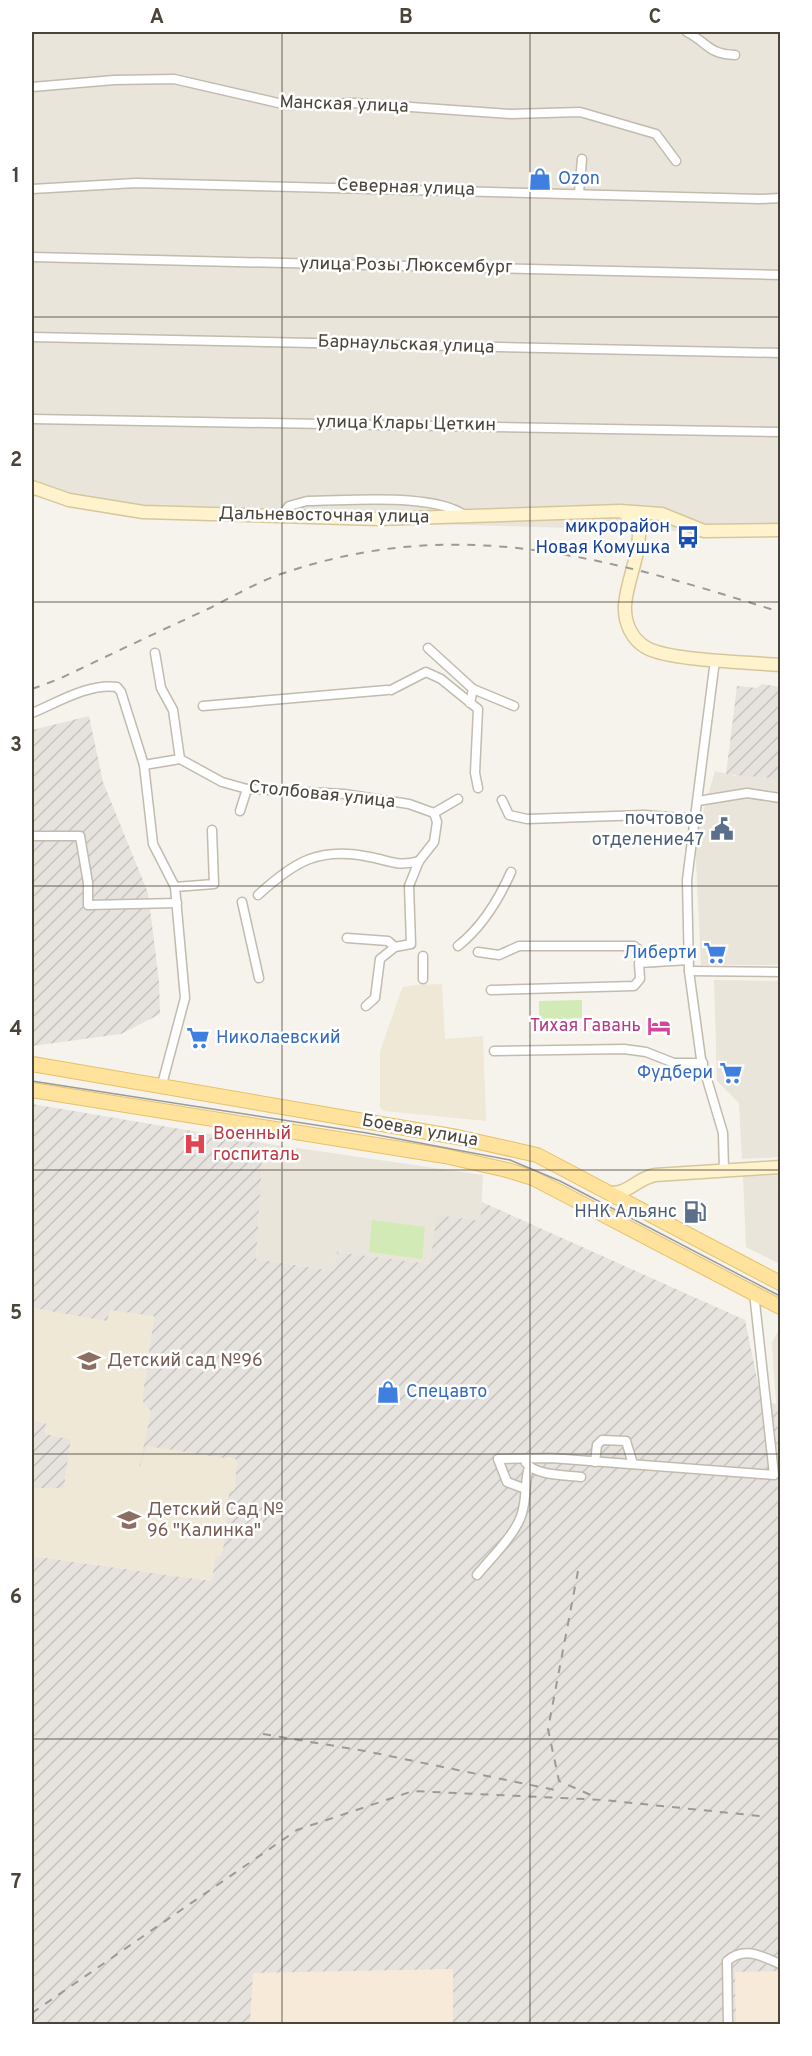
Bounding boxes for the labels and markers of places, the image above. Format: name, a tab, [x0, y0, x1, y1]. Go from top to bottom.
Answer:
shop icon: Ozon	[527, 166, 553, 192]
place label: Ozon	[558, 168, 600, 191]
place label: микрорайон Новая Комушка	[535, 516, 670, 560]
bus stop icon: микрорайон Новая Комушка	[675, 524, 701, 550]
place label: почтовое отделение47	[592, 808, 704, 852]
public building icon: почтовое отделение47	[709, 816, 735, 842]
supermarket icon: Либерти	[702, 940, 728, 966]
place label: Либерти	[623, 942, 697, 965]
hotel icon: Тихая Гавань	[646, 1013, 672, 1039]
place label: Тихая Гавань	[530, 1015, 641, 1038]
supermarket icon: Николаевский	[185, 1025, 211, 1051]
place label: Николаевский	[216, 1027, 341, 1050]
supermarket icon: Фудбери	[718, 1060, 744, 1086]
place label: Фудбери	[637, 1062, 713, 1085]
place label: Военный госпиталь	[213, 1123, 300, 1167]
hospital icon: Военный госпиталь	[182, 1131, 208, 1157]
fuel station icon: ННК Альянс	[682, 1199, 708, 1225]
place label: ННК Альянс	[574, 1201, 677, 1224]
school or university icon: Детский сад №96	[76, 1348, 102, 1374]
place label: Детский сад №96	[107, 1350, 263, 1373]
shop icon: Спецавто	[375, 1379, 401, 1405]
place label: Спецавто	[406, 1381, 487, 1404]
place label: Детский Сад № 96 "Калинка"	[147, 1499, 284, 1543]
school or university icon: Детский Сад № 96 "Калинка"	[116, 1507, 142, 1533]

